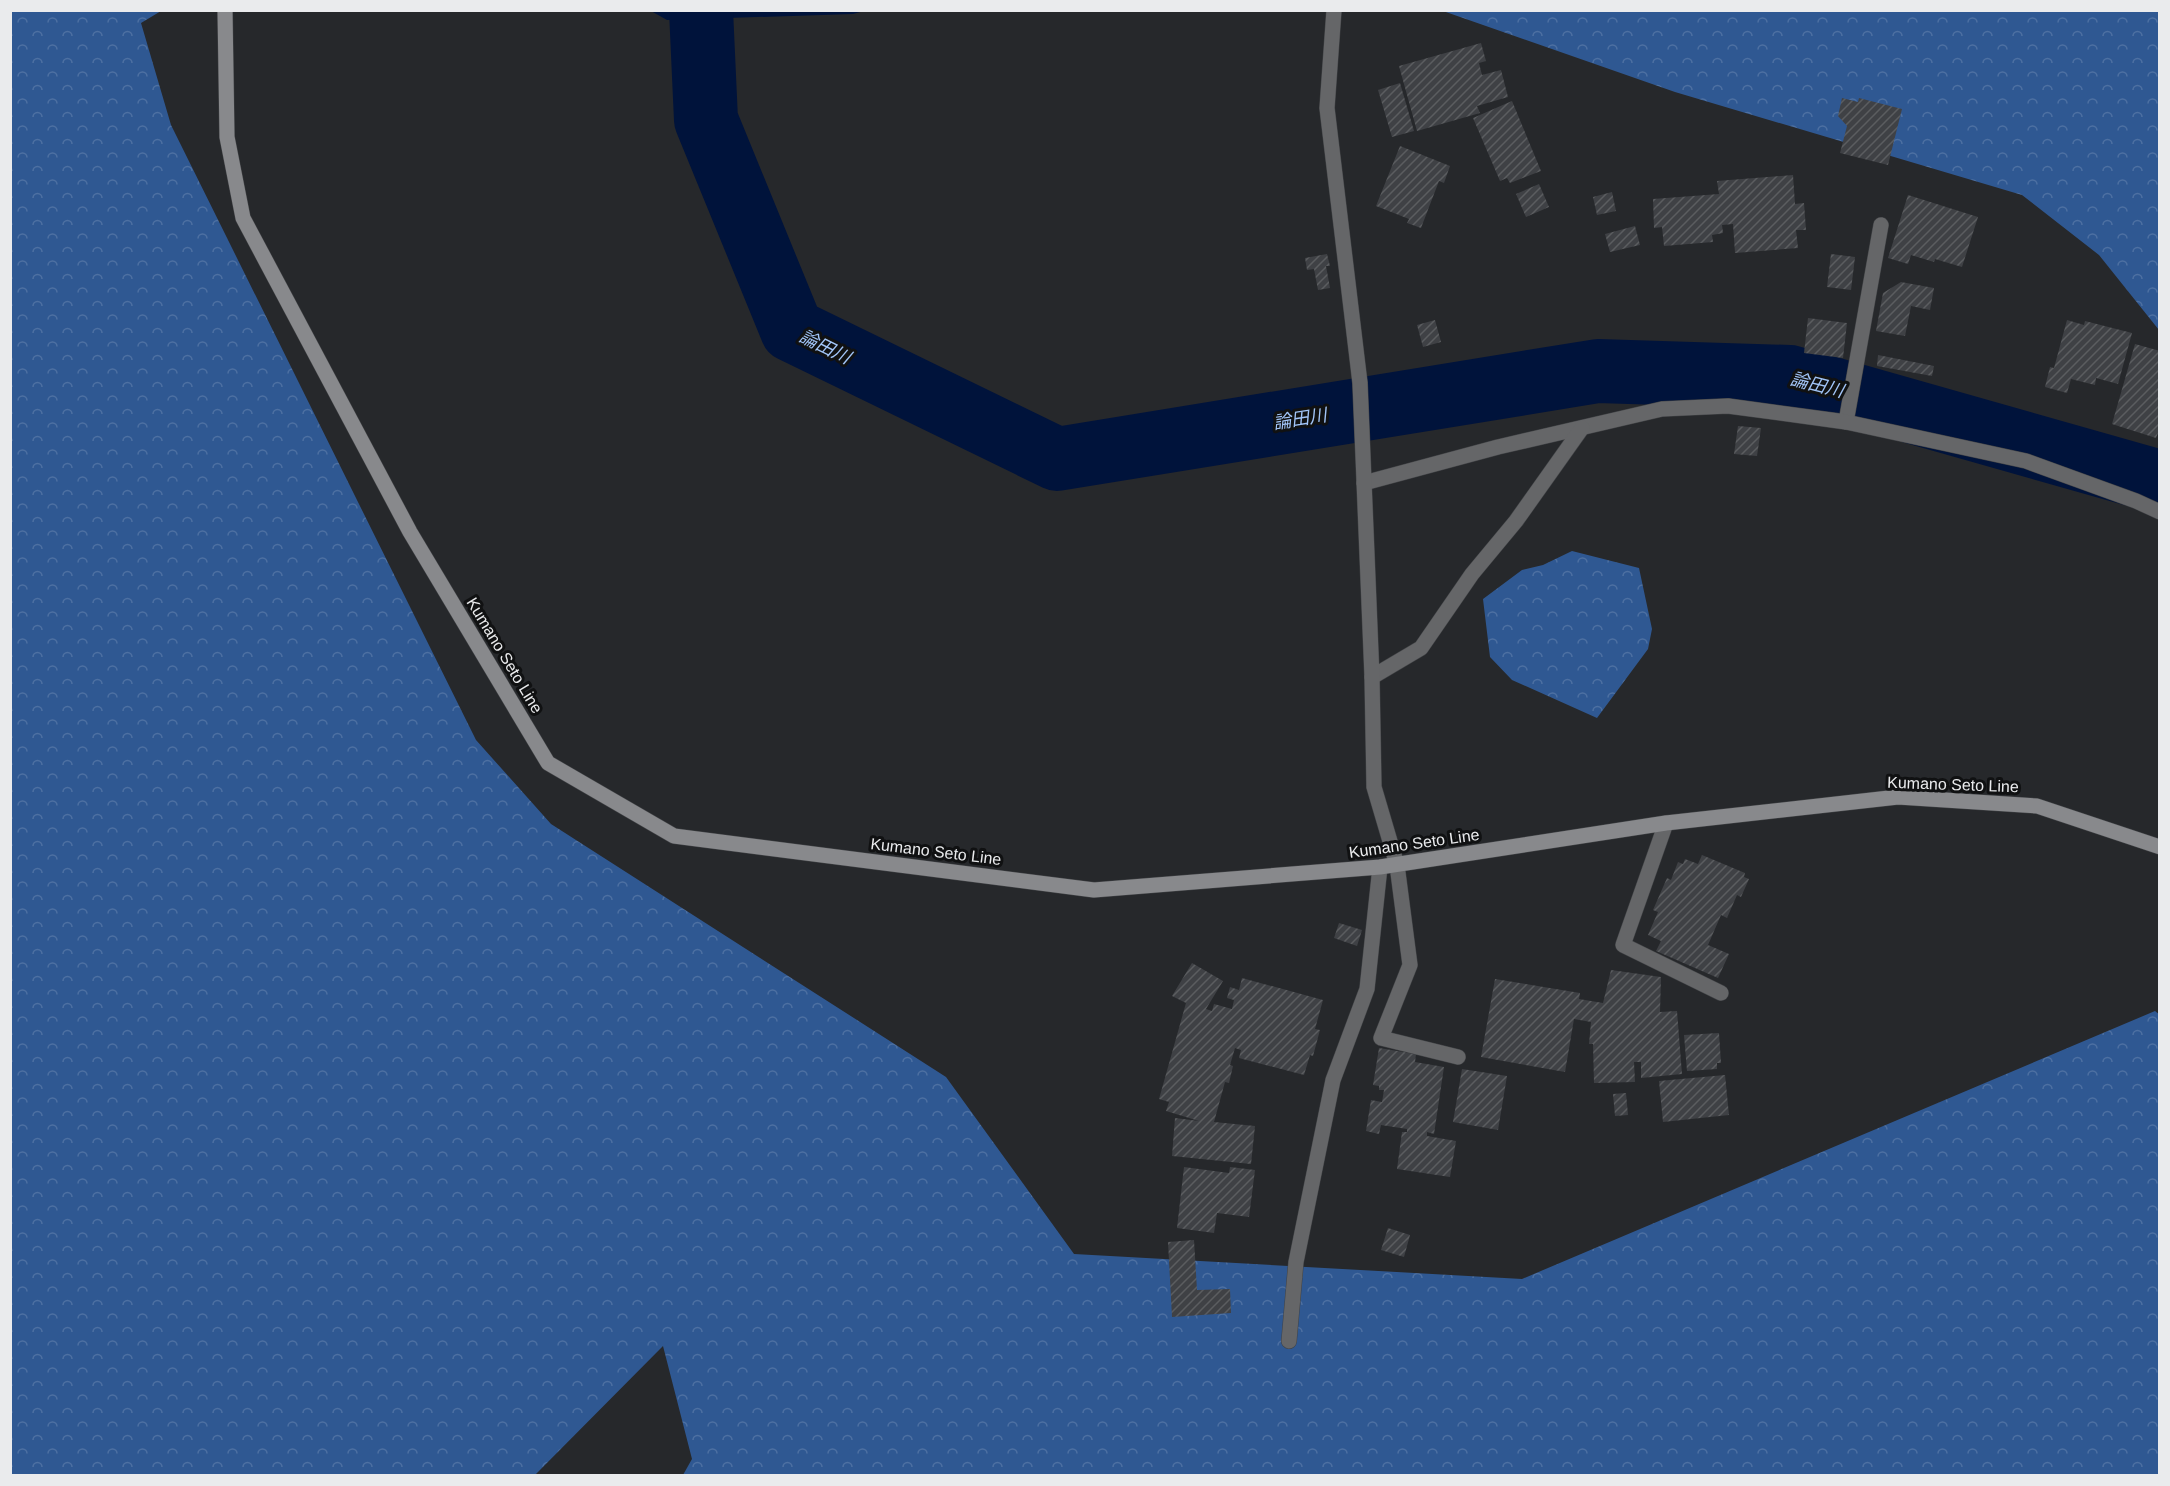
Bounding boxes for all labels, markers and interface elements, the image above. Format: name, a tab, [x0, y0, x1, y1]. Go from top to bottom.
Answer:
water label: 論田川	[796, 326, 855, 369]
water label: 論田川	[1788, 369, 1848, 402]
water label: 論田川	[1272, 405, 1330, 433]
street label: Kumano Seto Line	[463, 594, 546, 716]
street label: Kumano Seto Line	[1887, 774, 2019, 795]
street label: Kumano Seto Line	[1348, 826, 1481, 861]
street label: Kumano Seto Line	[870, 835, 1002, 868]

